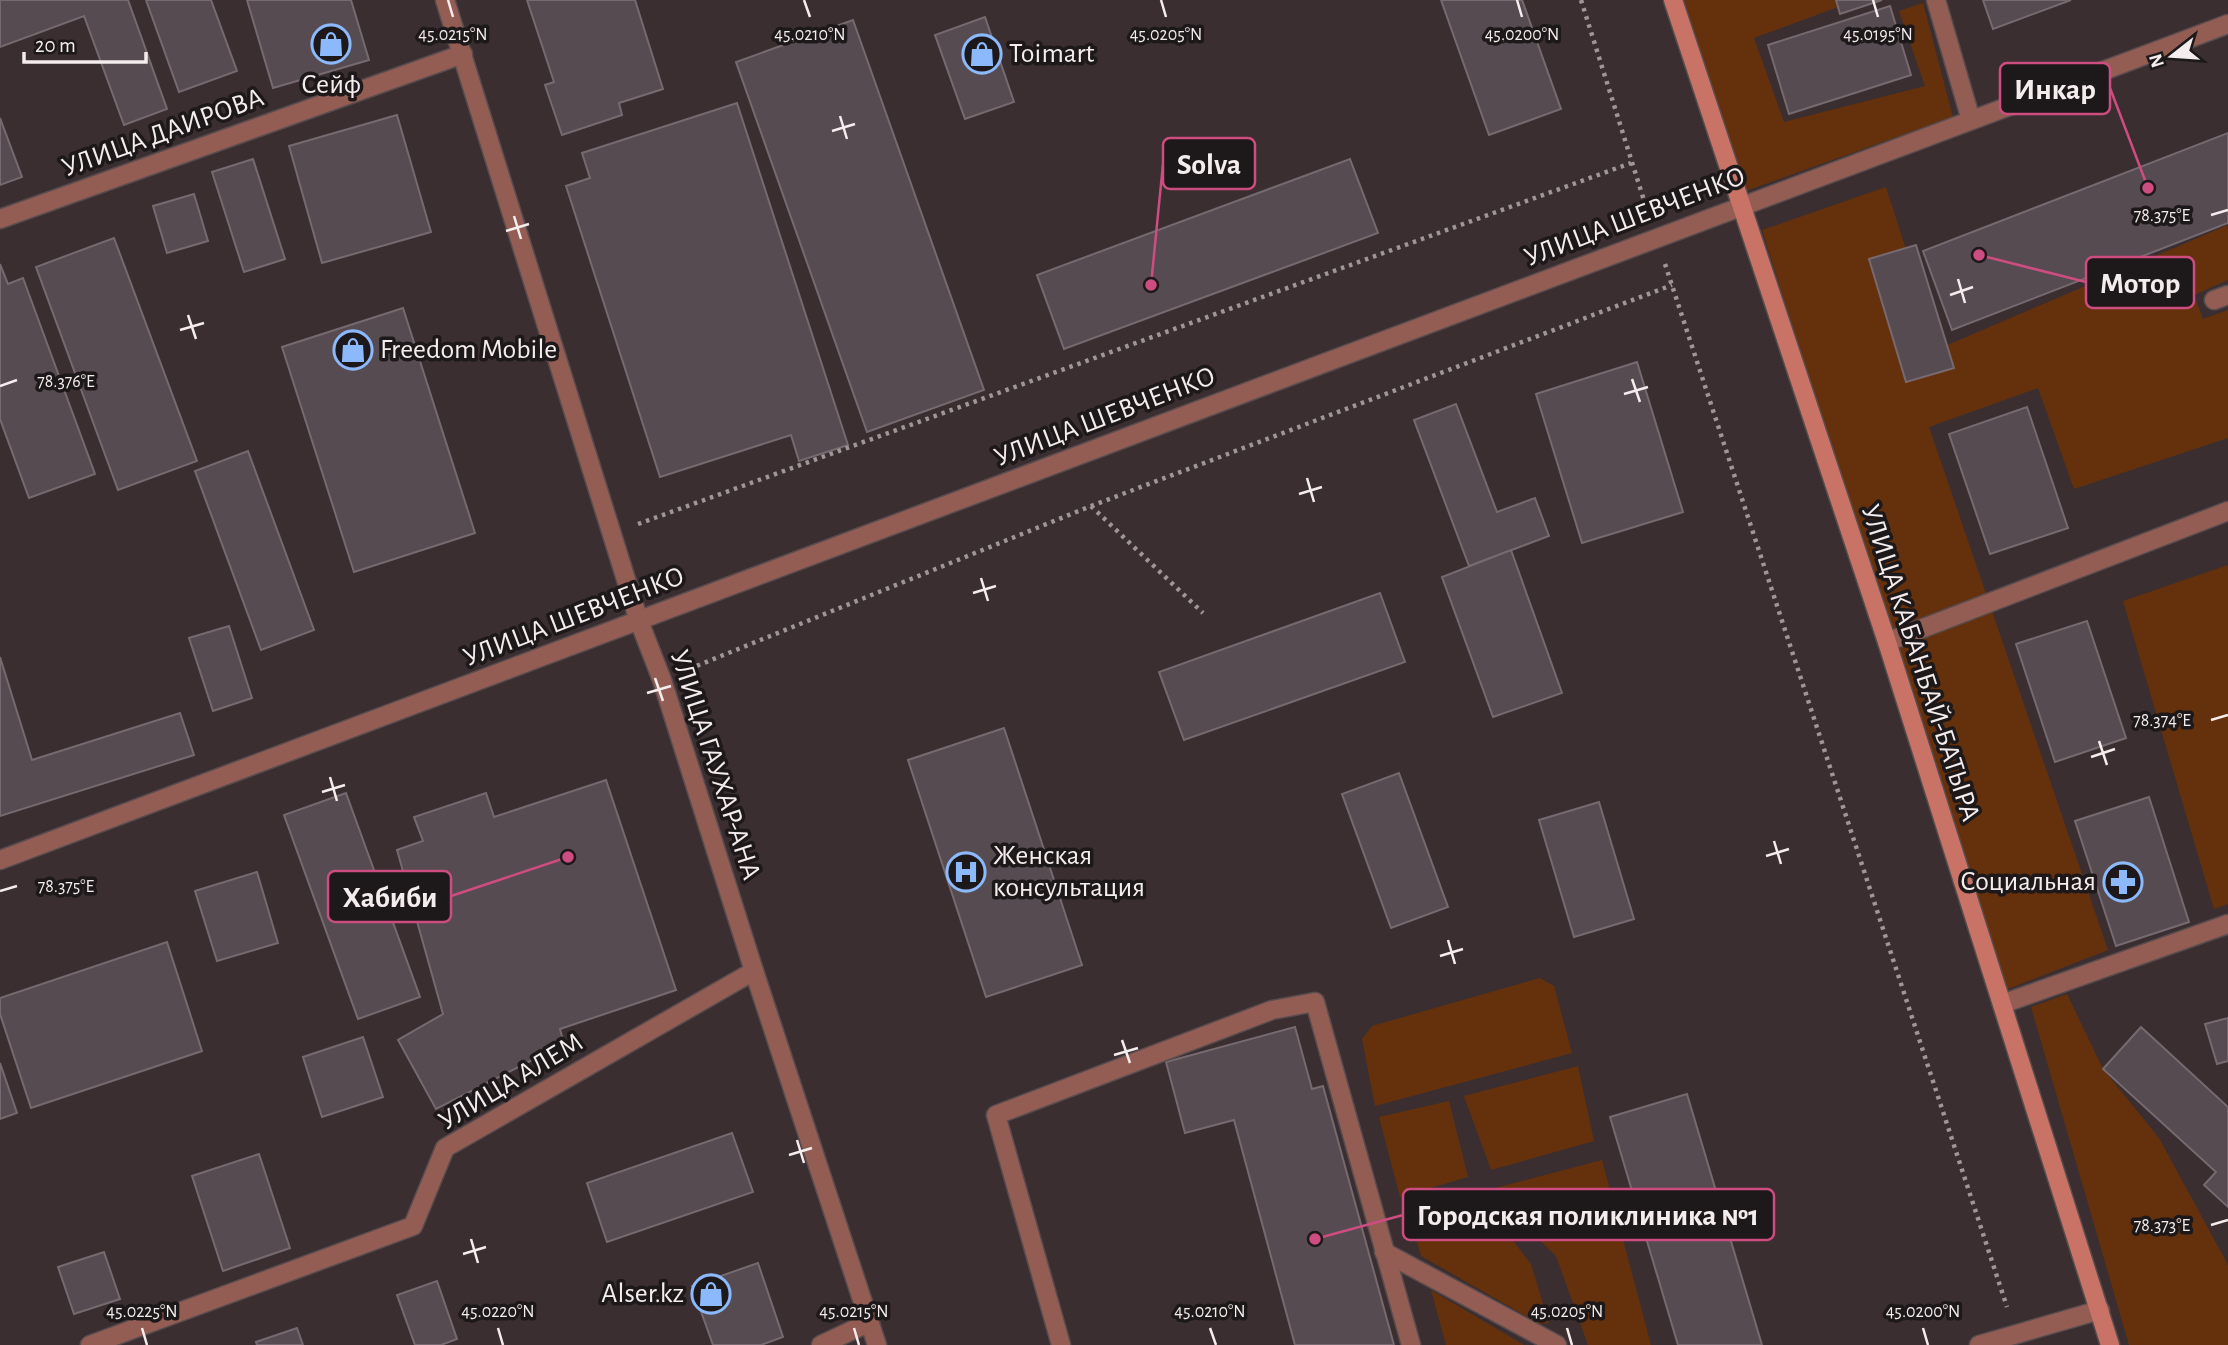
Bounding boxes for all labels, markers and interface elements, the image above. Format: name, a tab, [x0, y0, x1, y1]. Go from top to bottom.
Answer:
scale bar	[24, 21, 147, 65]
north arrow	[2137, 21, 2207, 91]
shop icon: Сейф	[310, 23, 352, 65]
text: 45.0215°N	[418, 26, 488, 44]
text: 45.0210°N	[774, 26, 846, 44]
text: 45.0205°N	[1130, 26, 1202, 44]
text: 45.0200°N	[1485, 26, 1559, 44]
text: 45.0195°N	[1843, 26, 1913, 44]
shop icon: Toimart	[961, 33, 1003, 75]
text: 20 m	[35, 35, 76, 56]
place label: Toimart	[1009, 40, 1094, 68]
text: N	[2146, 51, 2168, 70]
callout: Инкар	[2000, 63, 2110, 114]
place label: Сейф	[301, 71, 361, 99]
text: Инкар	[2014, 75, 2096, 105]
street label: УЛИЦА ДАИРОВА	[58, 84, 268, 182]
callout: Solva	[1163, 138, 1255, 189]
text: Solva	[1177, 150, 1241, 180]
street label: УЛИЦА ШЕВЧЕНКО	[1521, 162, 1749, 272]
text: 78.375°E	[2134, 207, 2191, 225]
callout: Мотор	[2086, 257, 2194, 308]
text: Мотор	[2100, 269, 2180, 299]
shop icon: Freedom Mobile	[332, 329, 374, 371]
place label: Freedom Mobile	[380, 336, 557, 364]
street label: УЛИЦА ШЕВЧЕНКО	[991, 362, 1219, 472]
text: 78.376°E	[37, 373, 95, 391]
street label: УЛИЦА КАБАНБАЙ-БАТЫРА	[1856, 501, 1985, 825]
street label: УЛИЦА ШЕВЧЕНКО	[460, 562, 688, 672]
street label: УЛИЦА ГАУХАР-АНА	[665, 647, 765, 883]
text: 78.374°E	[2133, 712, 2191, 730]
place label: Женская консультация	[993, 842, 1145, 902]
hospital icon: Женская консультация	[945, 851, 987, 893]
pharmacy icon: Социальная	[2102, 861, 2144, 903]
place label: Социальная	[1960, 868, 2096, 896]
callout: Хабиби	[328, 871, 451, 922]
text: 78.375°E	[38, 878, 95, 896]
text: Хабиби	[342, 883, 438, 913]
street label: УЛИЦА АЛЕМ	[434, 1028, 588, 1136]
callout: Городская поликлиника №1	[1403, 1189, 1774, 1240]
text: Городская поликлиника №1	[1417, 1201, 1759, 1231]
text: 78.373°E	[2134, 1217, 2191, 1235]
shop icon: Alser.kz	[690, 1273, 732, 1315]
place label: Alser.kz	[601, 1280, 684, 1308]
text: 45.0225°N	[106, 1303, 178, 1321]
text: 45.0220°N	[461, 1303, 535, 1321]
text: 45.0215°N	[819, 1303, 889, 1321]
text: 45.0210°N	[1174, 1303, 1246, 1321]
text: 45.0205°N	[1531, 1303, 1603, 1321]
text: 45.0200°N	[1886, 1303, 1960, 1321]

